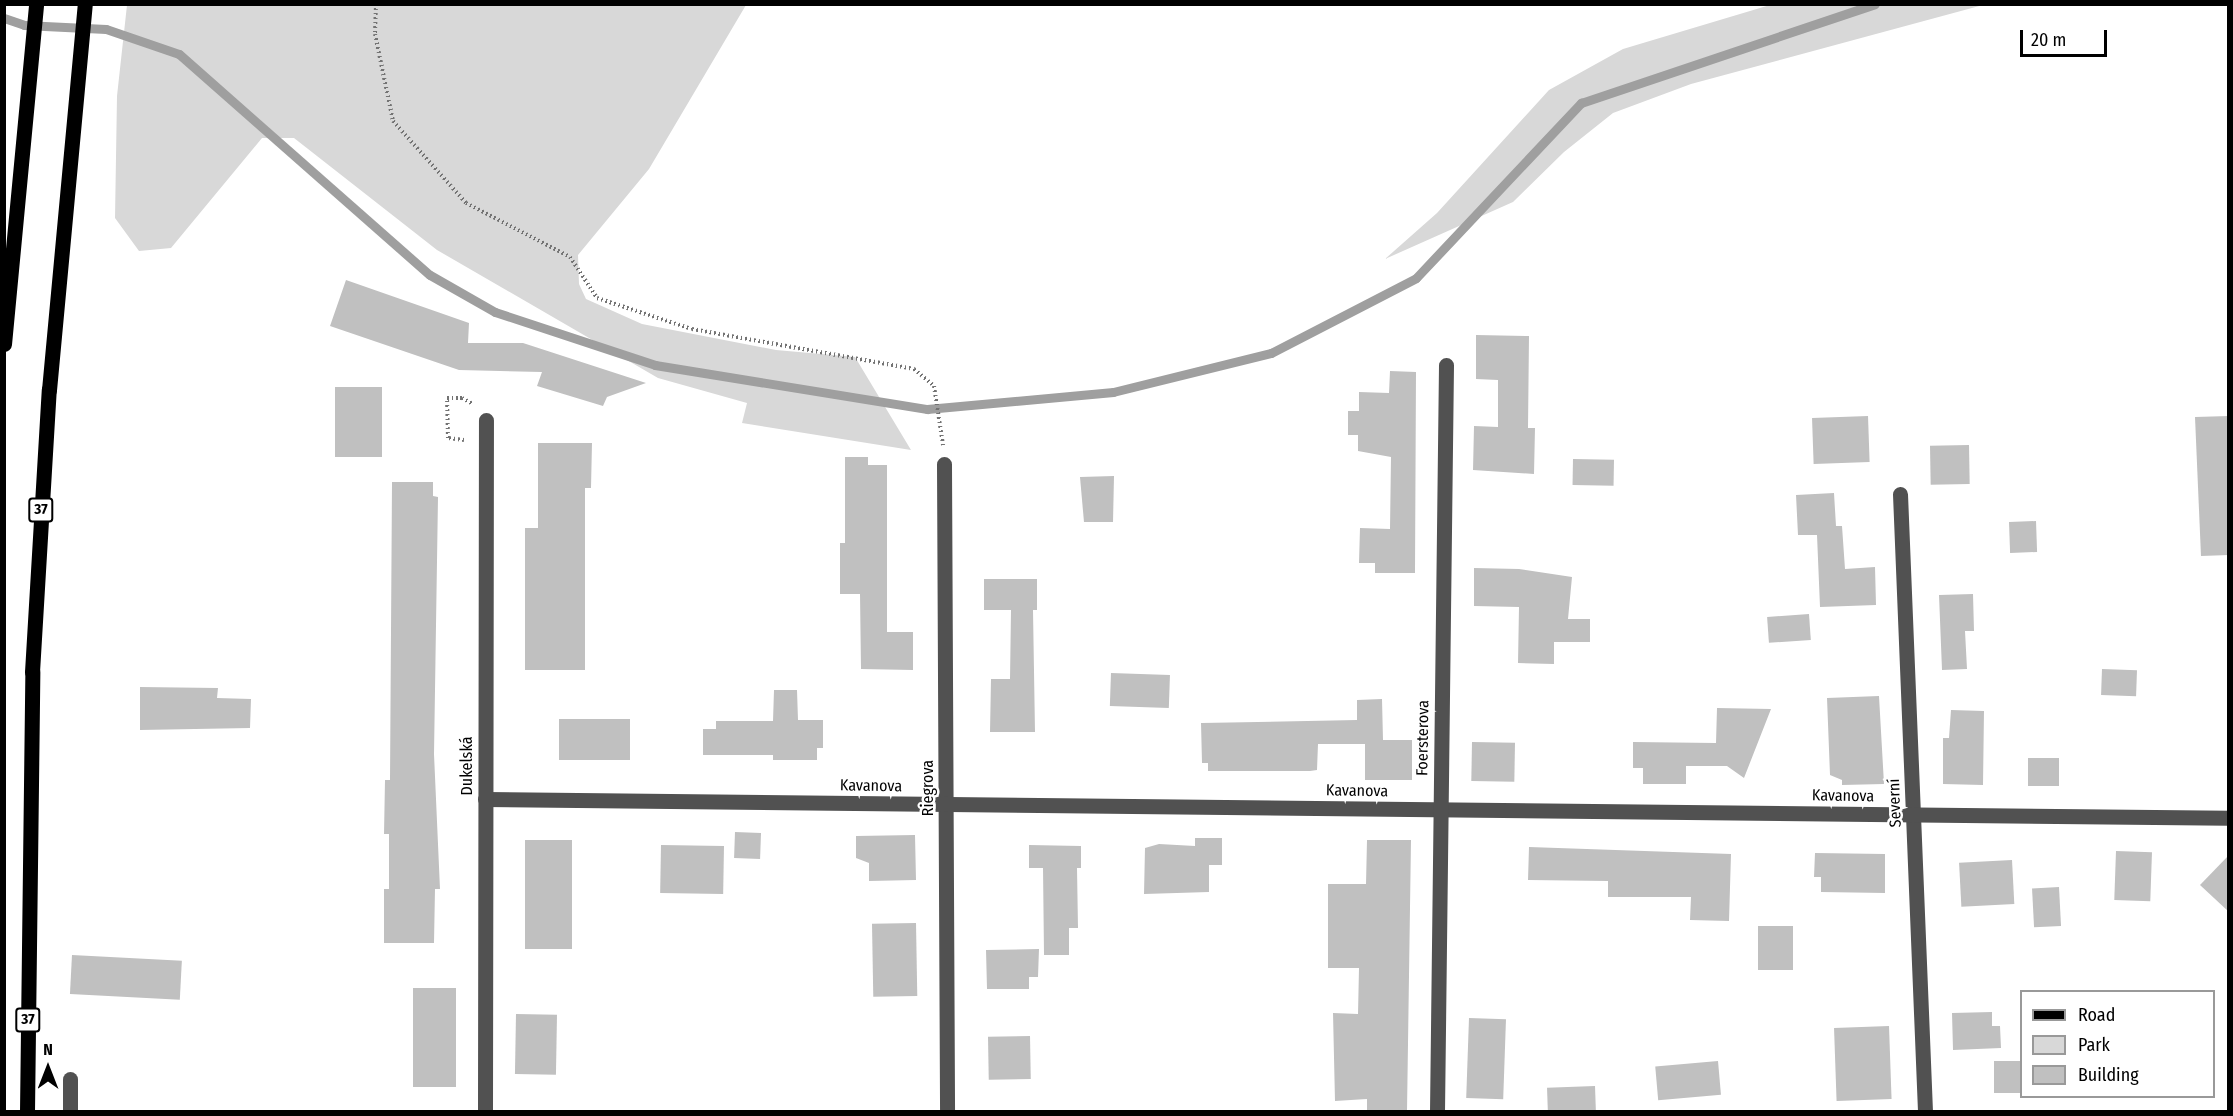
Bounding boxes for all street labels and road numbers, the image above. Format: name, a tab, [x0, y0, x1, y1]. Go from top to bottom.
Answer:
road number: 37	[28, 498, 54, 522]
street label: Foersterova	[1413, 700, 1433, 776]
street label: Dukelská	[457, 737, 477, 795]
street label: Riegrova	[918, 760, 938, 816]
street label: Kavanova	[840, 776, 902, 796]
street label: Severní	[1885, 778, 1905, 828]
street label: Kavanova	[1326, 781, 1388, 801]
street label: Kavanova	[1812, 786, 1874, 806]
road number: 37	[15, 1008, 42, 1032]

